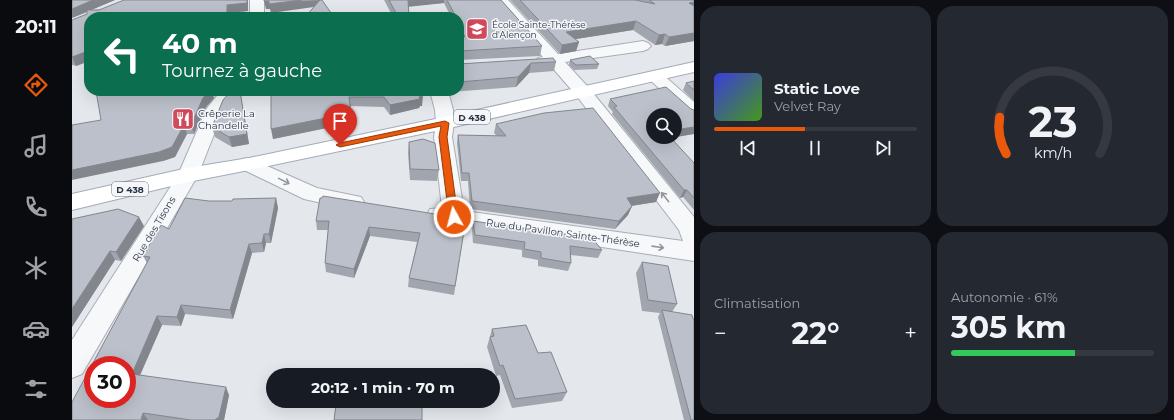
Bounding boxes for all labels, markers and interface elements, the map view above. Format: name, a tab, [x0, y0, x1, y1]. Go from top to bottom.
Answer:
text: 20:11	[15, 16, 57, 38]
school or university icon: École Sainte-Thérèse d'Alençon	[464, 16, 490, 42]
place label: École Sainte-Thérèse d'Alençon	[492, 19, 586, 40]
text: 40 m	[162, 26, 238, 60]
icon: left	[96, 28, 148, 80]
text: Tournez à gauche	[162, 60, 322, 82]
icon: directions	[22, 71, 50, 99]
text: Static Love	[774, 79, 860, 98]
text: 23	[1028, 97, 1077, 147]
text: Velvet Ray	[774, 98, 841, 114]
pin	[323, 104, 357, 145]
restaurant icon: Crêperie La Chandelle	[170, 106, 196, 132]
place label: Crêperie La Chandelle	[198, 107, 255, 132]
map controls	[646, 108, 682, 144]
button: search	[646, 108, 682, 144]
icon: arrive	[329, 110, 351, 132]
road number: D 438	[454, 110, 490, 124]
icon: music	[22, 132, 50, 160]
icon: previous	[737, 137, 759, 159]
icon: pause	[804, 137, 826, 159]
icon: next	[872, 137, 894, 159]
text: km/h	[1033, 143, 1072, 161]
one-way arrow	[278, 178, 290, 185]
road number: D 438	[112, 182, 148, 196]
one-way arrow	[661, 191, 670, 202]
icon: phone	[22, 193, 50, 221]
street label: Rue des Tisons	[129, 194, 179, 264]
position arrow	[433, 196, 475, 238]
street label: Rue du Pavillon Sainte-Thérèse	[485, 216, 641, 250]
one-way arrow	[652, 243, 665, 251]
icon: climate	[22, 254, 50, 282]
text: Autonomie · 61%	[951, 289, 1058, 305]
text: Climatisation	[714, 295, 800, 311]
text: 305 km	[951, 309, 1066, 346]
icon: car	[22, 315, 50, 343]
text: 22°	[792, 315, 839, 352]
text: −	[714, 320, 727, 347]
text: +	[904, 320, 917, 347]
speed limit sign: 30	[84, 356, 136, 408]
icon: filters	[22, 375, 50, 403]
text: 20:12 · 1 min · 70 m	[311, 378, 455, 397]

